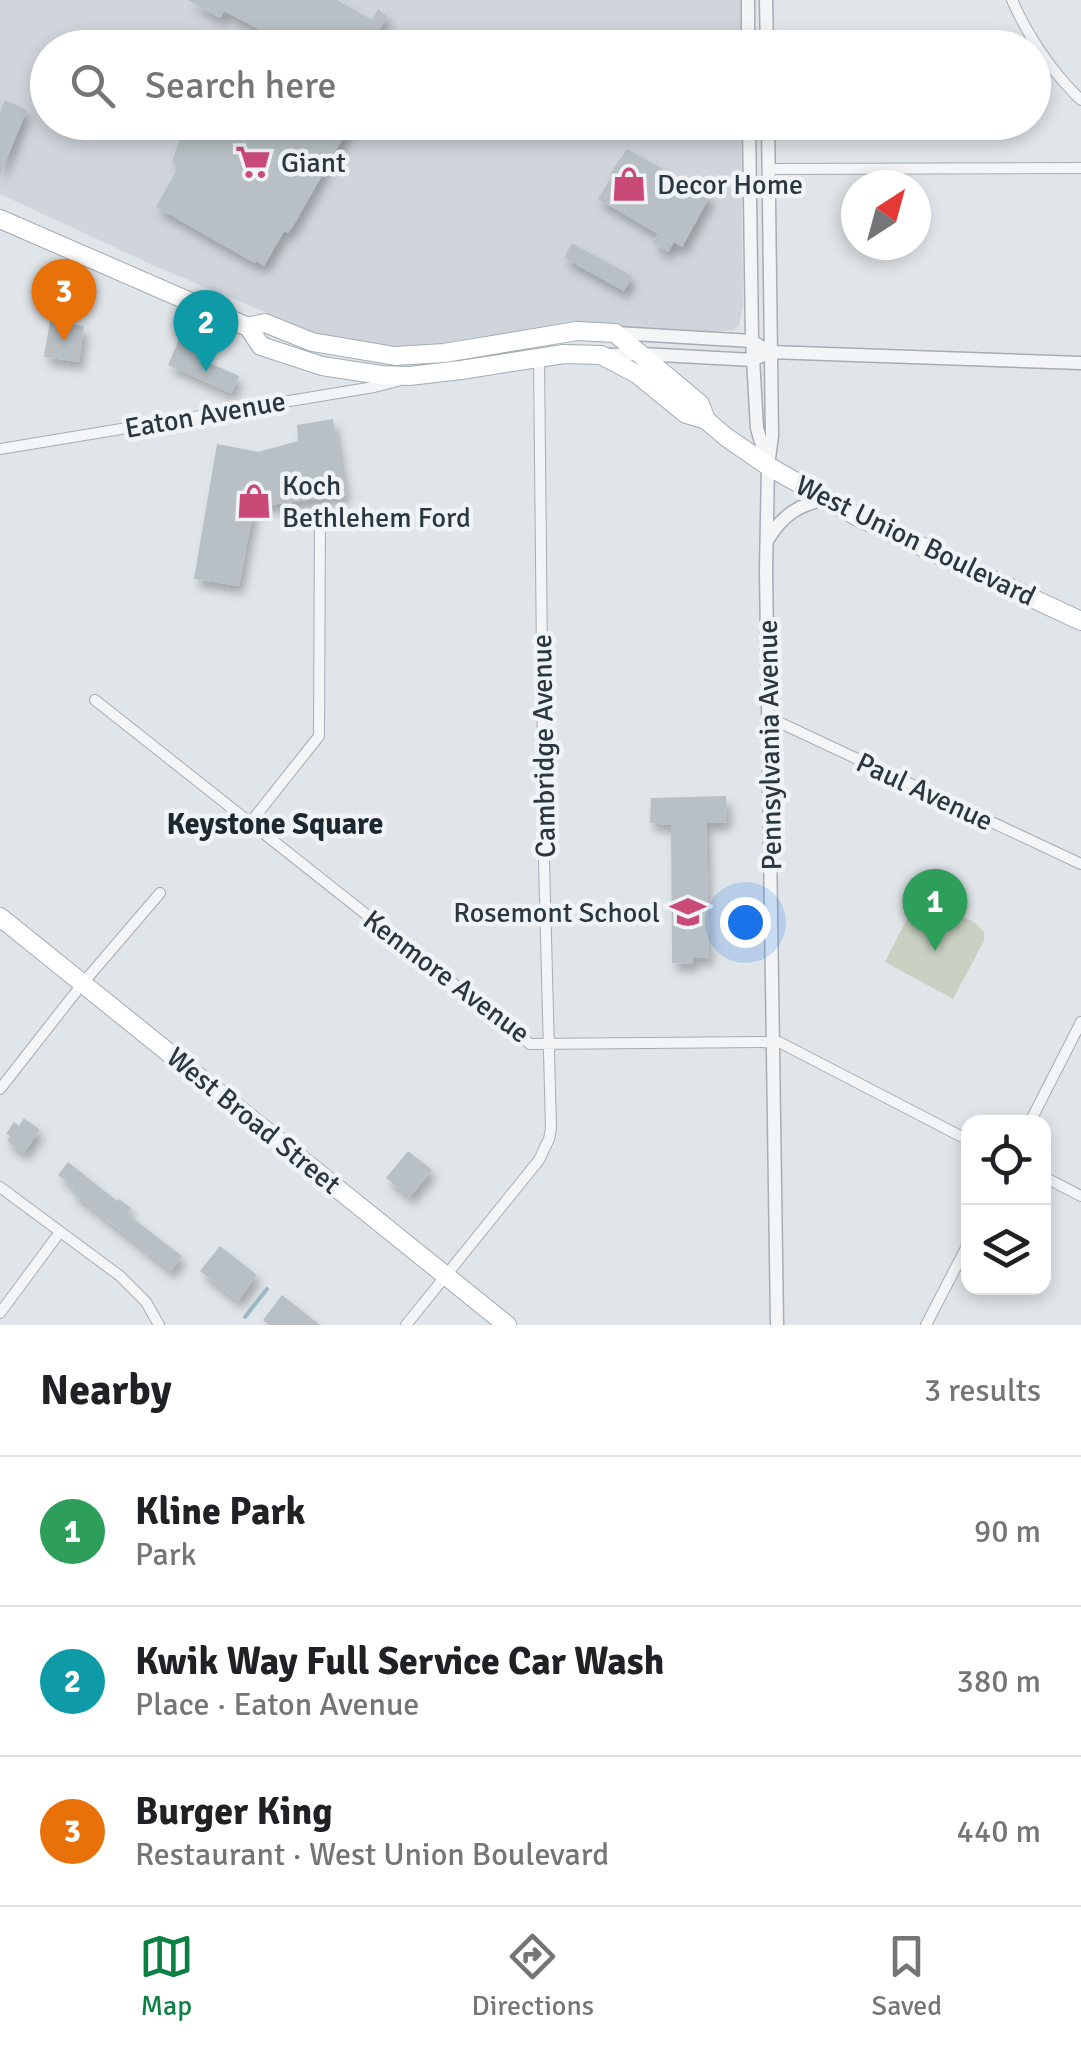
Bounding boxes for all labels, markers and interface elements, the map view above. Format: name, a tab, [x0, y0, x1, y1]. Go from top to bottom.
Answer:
search box	[30, 30, 1051, 140]
icon: search	[65, 58, 120, 113]
text: Search here	[145, 62, 337, 109]
supermarket icon: Giant	[234, 143, 272, 181]
place label: Giant	[281, 146, 346, 180]
shop icon: Decor Home	[610, 165, 648, 203]
place label: Decor Home	[657, 168, 803, 202]
north arrow	[841, 170, 931, 260]
pin: 3	[32, 258, 96, 341]
pin: 2	[174, 290, 238, 372]
street label: Eaton Avenue	[122, 384, 288, 446]
street label: West Union Boulevard	[790, 468, 1041, 614]
place label: Koch Bethlehem Ford	[282, 469, 471, 535]
shop icon: Koch Bethlehem Ford	[235, 482, 273, 520]
street label: Pennsylvania Avenue	[751, 619, 789, 871]
street label: Cambridge Avenue	[525, 634, 563, 858]
street label: Paul Avenue	[851, 745, 998, 838]
district label: Keystone Square	[167, 806, 383, 843]
pin: 1	[902, 868, 968, 951]
school or university icon: Rosemont School	[669, 893, 707, 931]
place label: Rosemont School	[453, 896, 660, 930]
your location	[720, 897, 771, 948]
street label: Kenmore Avenue	[356, 903, 536, 1051]
street label: West Broad Street	[160, 1040, 347, 1201]
map controls	[961, 1115, 1051, 1295]
button: locate	[961, 1115, 1051, 1205]
button: layers	[961, 1205, 1051, 1295]
text: Nearby	[40, 1365, 172, 1416]
text: 3 results	[924, 1371, 1041, 1410]
text: Kline Park	[135, 1488, 305, 1535]
text: 1	[64, 1512, 81, 1551]
text: 90 m	[974, 1512, 1041, 1551]
text: Park	[135, 1535, 197, 1574]
text: Kwik Way Full Service Car Wash	[135, 1638, 664, 1685]
text: 2	[64, 1662, 81, 1701]
text: 380 m	[957, 1662, 1041, 1701]
text: Place · Eaton Avenue	[135, 1685, 419, 1724]
text: Burger King	[135, 1788, 333, 1835]
text: 3	[64, 1812, 81, 1851]
text: 440 m	[957, 1812, 1041, 1851]
text: Restaurant · West Union Boulevard	[135, 1835, 609, 1874]
tab: Map	[139, 1929, 194, 2023]
tab: Directions	[472, 1929, 594, 2023]
tab: Saved	[872, 1929, 942, 2023]

